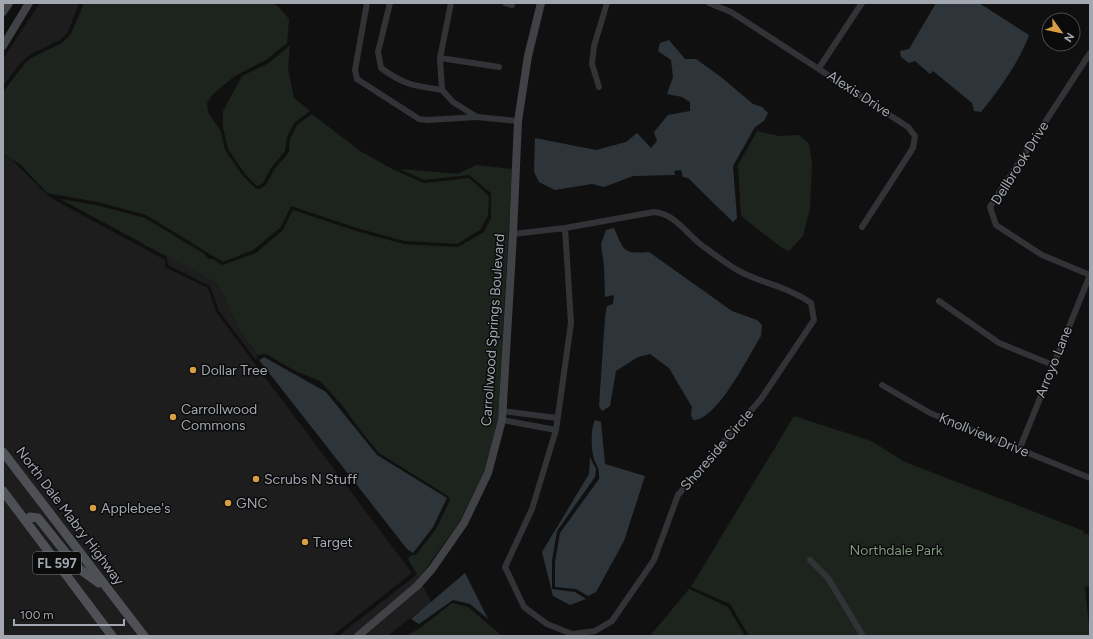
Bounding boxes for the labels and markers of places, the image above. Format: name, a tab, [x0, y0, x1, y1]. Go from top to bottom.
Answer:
place label: Dollar Tree	[201, 362, 268, 379]
marker: Dollar Tree	[188, 365, 198, 375]
place label: Carrollwood Commons	[181, 401, 257, 434]
marker: Carrollwood Commons	[168, 412, 178, 422]
place label: Scrubs N Stuff	[264, 471, 358, 488]
marker: Scrubs N Stuff	[251, 474, 261, 484]
place label: GNC	[236, 495, 268, 512]
marker: GNC	[223, 498, 233, 508]
place label: Applebee's	[101, 500, 171, 517]
marker: Applebee's	[88, 503, 98, 513]
place label: Target	[313, 534, 353, 551]
marker: Target	[300, 537, 310, 547]

